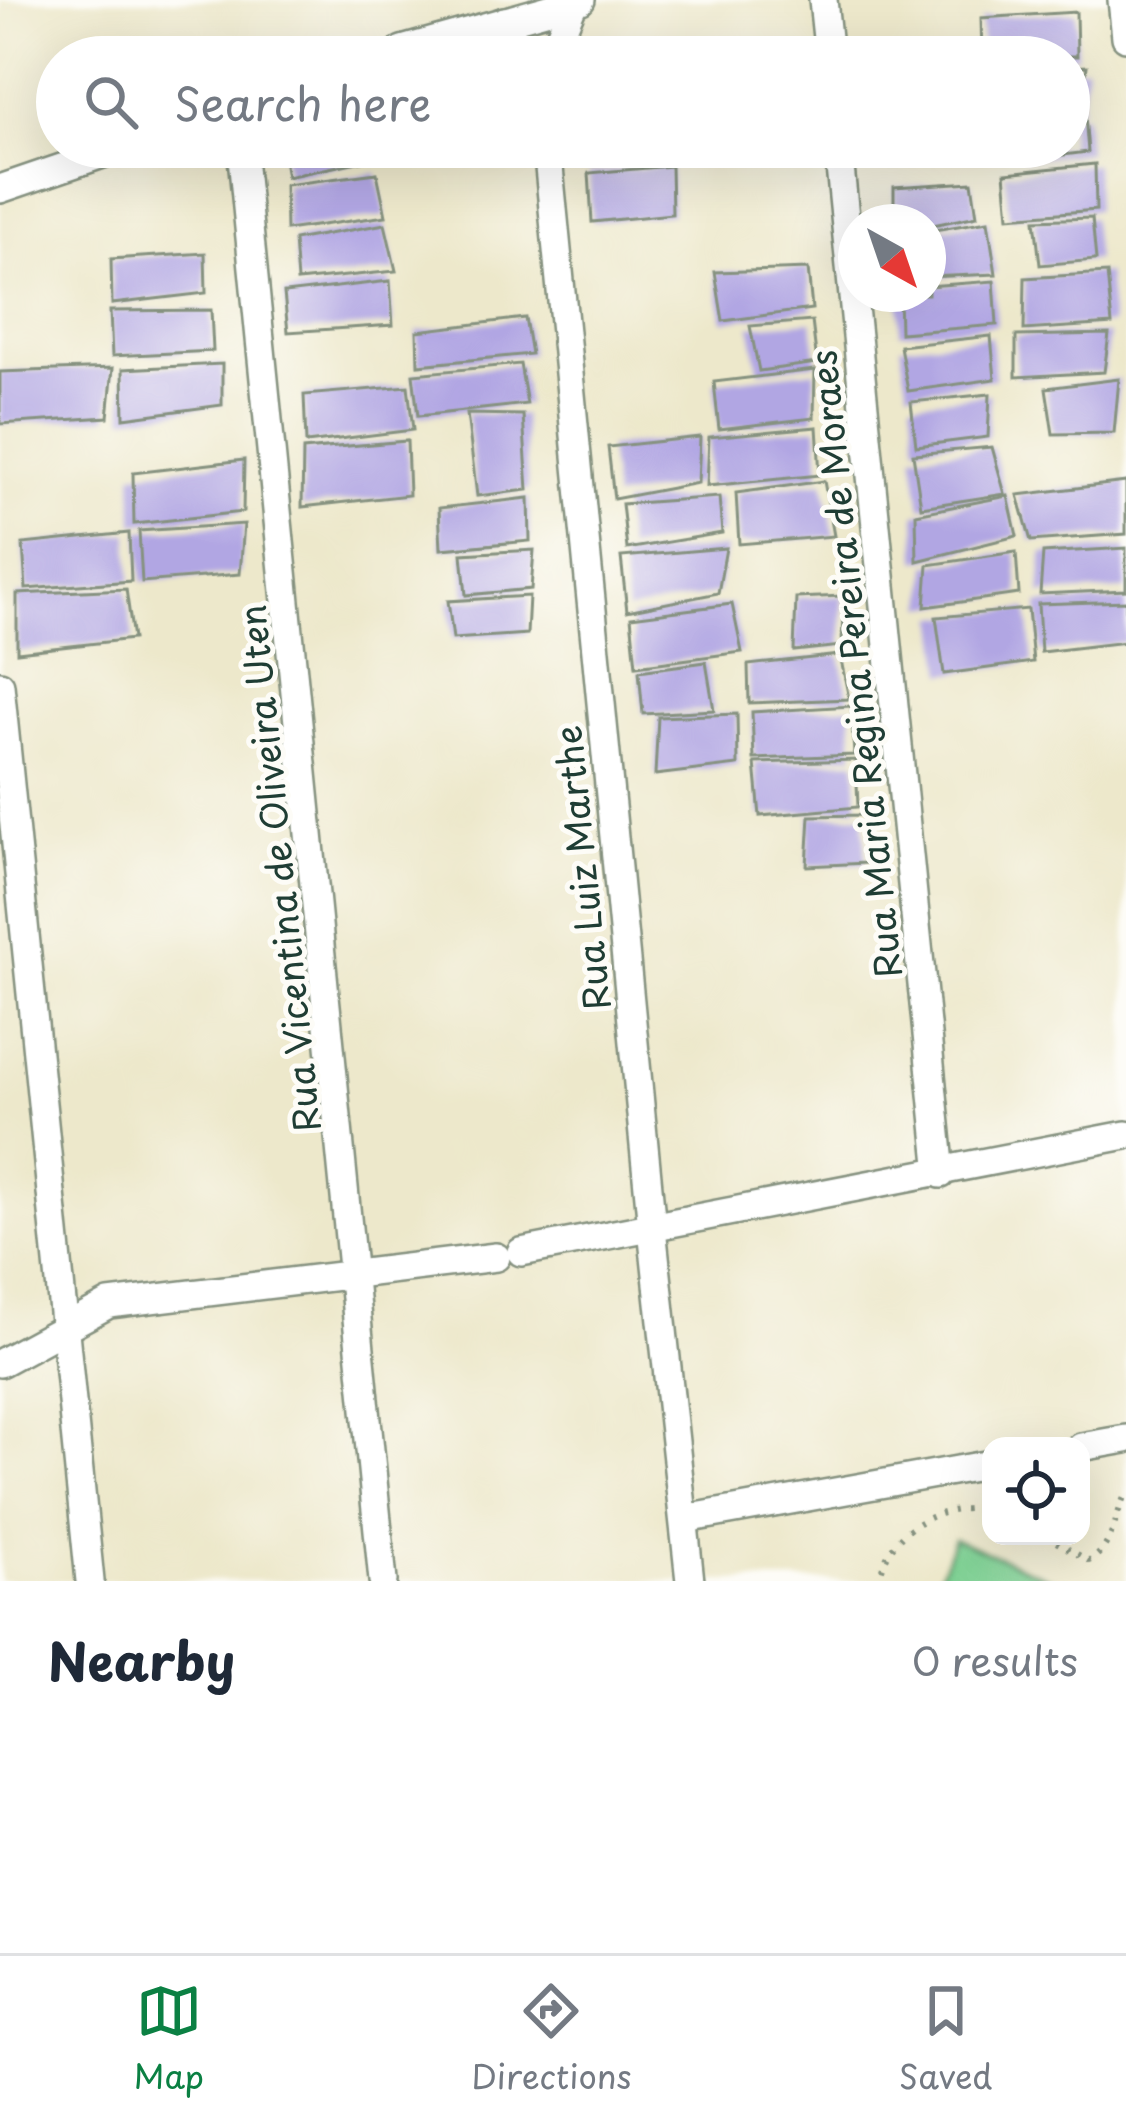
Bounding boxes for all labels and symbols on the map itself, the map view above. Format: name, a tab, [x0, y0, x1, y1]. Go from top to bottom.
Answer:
north arrow	[838, 204, 946, 312]
street label: Rua Maria Regina Pereira de Moraes	[794, 347, 914, 981]
street label: Rua Vicentina de Oliveira Uten	[223, 601, 333, 1135]
street label: Rua Luiz Marthe	[539, 723, 623, 1013]

